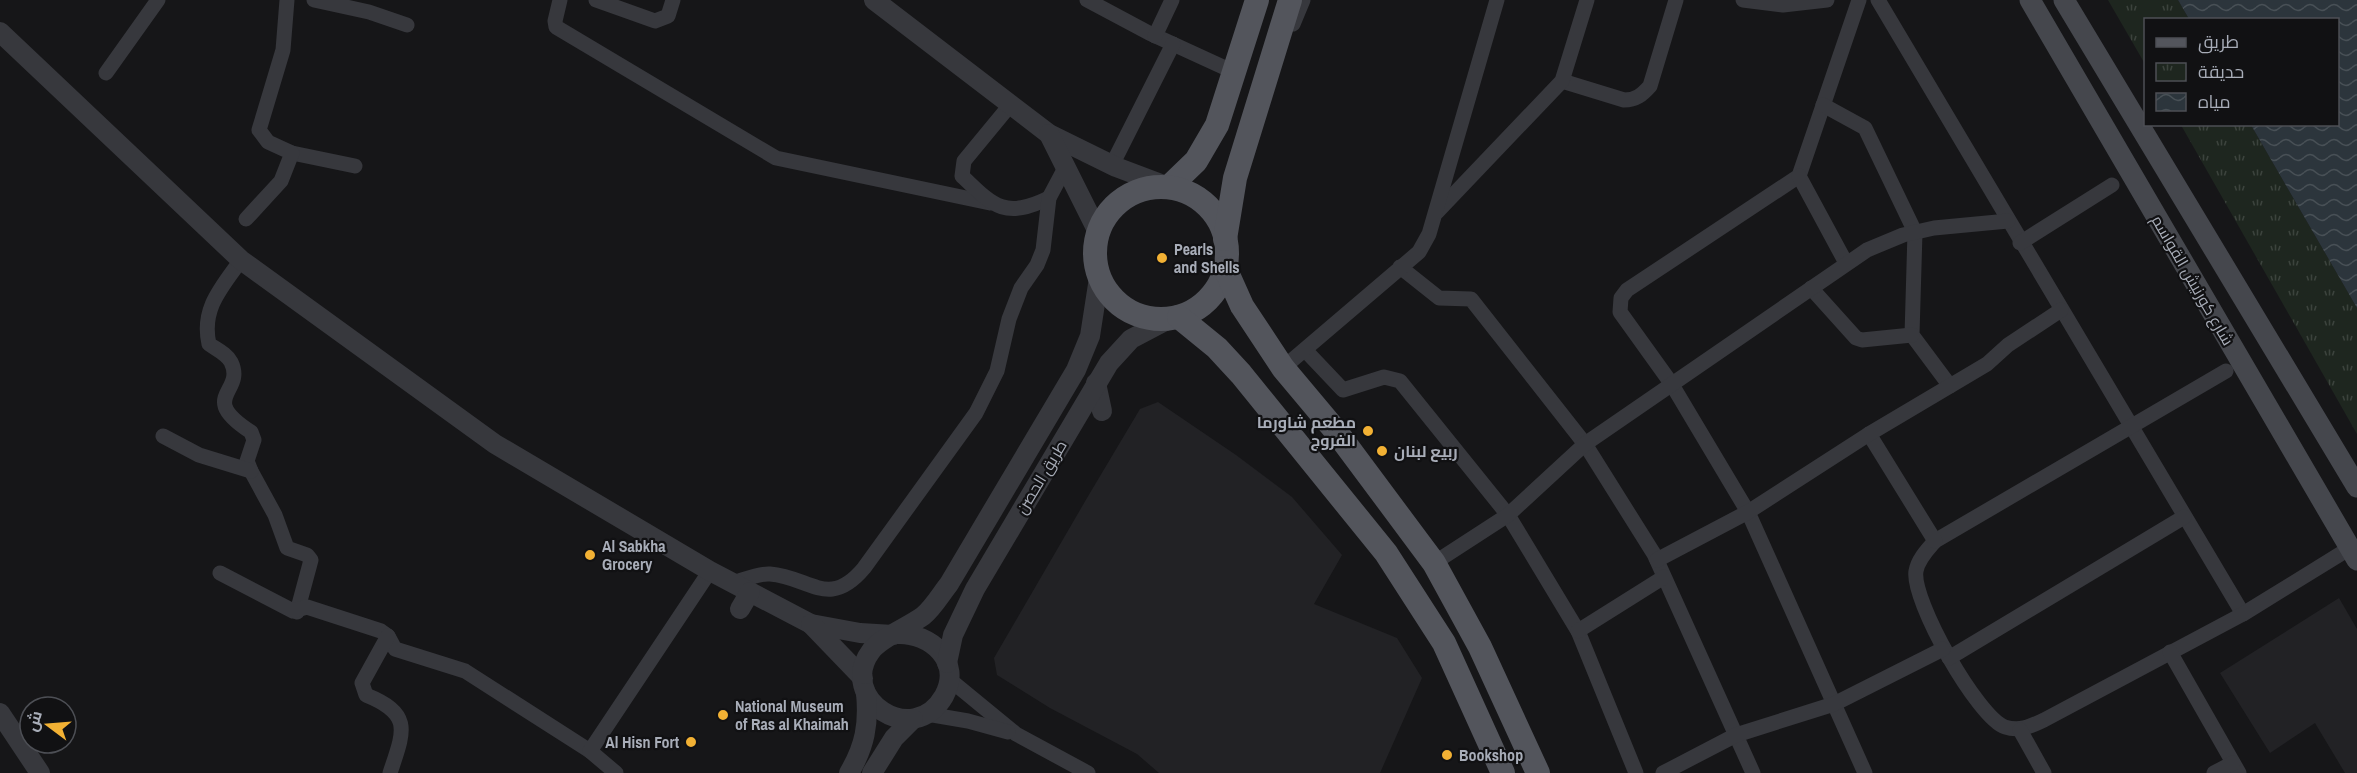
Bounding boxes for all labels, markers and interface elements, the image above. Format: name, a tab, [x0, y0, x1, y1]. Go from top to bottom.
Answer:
legend	[2144, 18, 2339, 126]
text: طريق	[2198, 29, 2239, 54]
text: حديقة	[2198, 59, 2244, 84]
text: مياه	[2198, 89, 2231, 114]
street label: شارع كورنيش القواسم	[2146, 211, 2239, 350]
place label: Pearls and Shells	[1174, 238, 1240, 278]
marker: Pearls and Shells	[1155, 251, 1169, 265]
place label: مطعم شاورما الفروج	[1257, 411, 1356, 451]
marker: مطعم شاورما الفروج	[1361, 424, 1375, 438]
street label: طريق الحصن	[1010, 436, 1072, 518]
place label: ربيع لبنان	[1394, 440, 1458, 462]
marker: ربيع لبنان	[1375, 444, 1389, 458]
place label: Al Sabkha Grocery	[602, 535, 666, 575]
marker: Al Sabkha Grocery	[583, 548, 597, 562]
north arrow	[18, 695, 78, 755]
place label: National Museum of Ras al Khaimah	[735, 695, 849, 735]
text: ش	[20, 708, 47, 734]
marker: National Museum of Ras al Khaimah	[716, 708, 730, 722]
place label: Al Hisn Fort	[605, 731, 680, 753]
marker: Al Hisn Fort	[684, 735, 698, 749]
place label: Bookshop	[1459, 744, 1523, 766]
marker: Bookshop	[1440, 748, 1454, 762]

